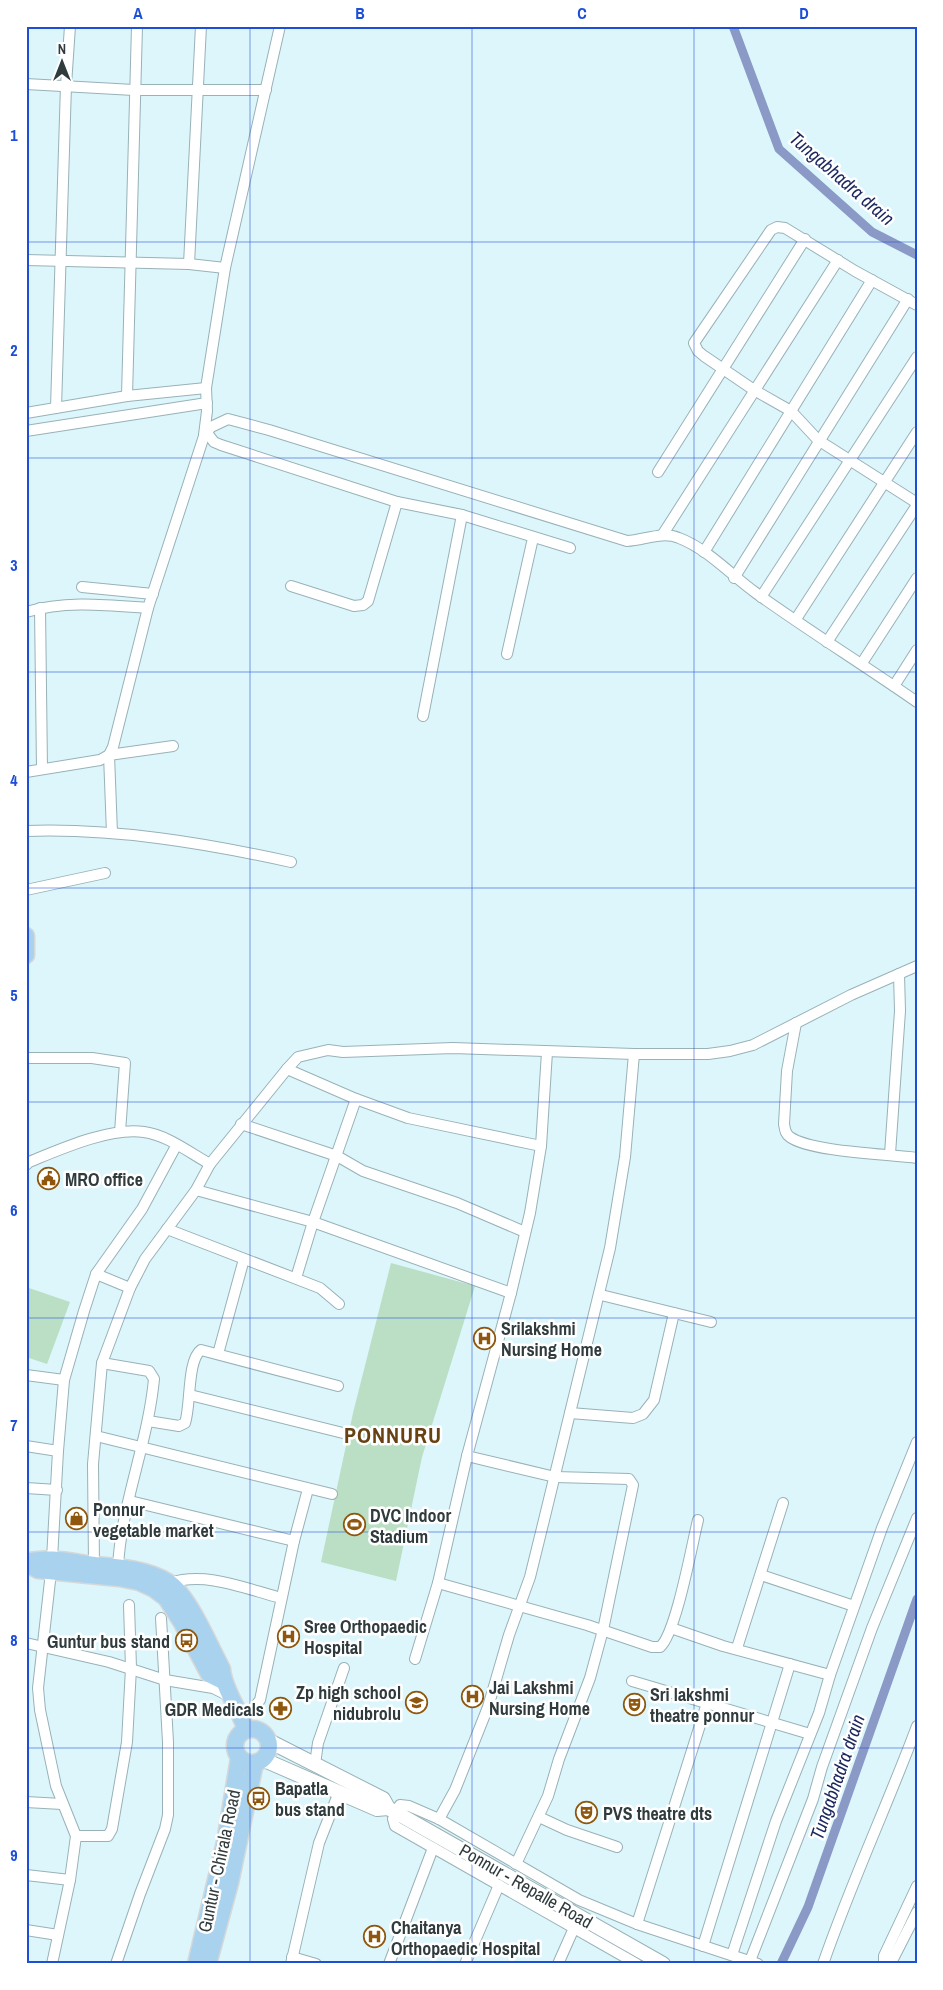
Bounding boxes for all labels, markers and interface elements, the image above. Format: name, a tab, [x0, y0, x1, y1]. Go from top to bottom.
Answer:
text: A	[133, 2, 143, 24]
text: B	[355, 2, 365, 24]
text: C	[577, 2, 587, 24]
text: D	[799, 2, 809, 24]
north arrow	[38, 38, 88, 88]
text: N	[58, 40, 66, 58]
text: 1	[10, 124, 18, 146]
water label: Tungabhadra drain	[784, 125, 900, 231]
text: 2	[10, 339, 18, 361]
text: 3	[10, 554, 18, 576]
text: 4	[10, 769, 18, 791]
text: 5	[10, 984, 18, 1006]
public building icon: MRO office	[37, 1167, 61, 1191]
place label: MRO office	[65, 1167, 143, 1192]
text: 6	[10, 1199, 18, 1221]
place label: Srilakshmi Nursing Home	[501, 1316, 602, 1362]
hospital icon: Srilakshmi Nursing Home	[473, 1326, 497, 1350]
text: 7	[10, 1414, 18, 1436]
district label: PONNURU	[344, 1420, 442, 1450]
place label: Ponnur vegetable market	[93, 1497, 214, 1543]
place label: DVC Indoor Stadium	[370, 1503, 451, 1549]
shop icon: Ponnur vegetable market	[65, 1507, 89, 1531]
sports icon: DVC Indoor Stadium	[342, 1513, 366, 1537]
place label: Sree Orthopaedic Hospital	[304, 1614, 427, 1660]
hospital icon: Sree Orthopaedic Hospital	[276, 1624, 300, 1648]
text: 8	[10, 1629, 18, 1651]
place label: Guntur bus stand	[47, 1629, 170, 1654]
bus stop icon: Guntur bus stand	[174, 1629, 198, 1653]
place label: Jai Lakshmi Nursing Home	[489, 1675, 590, 1721]
place label: Zp high school nidubrolu	[296, 1680, 401, 1726]
place label: Sri lakshmi theatre ponnur	[650, 1682, 754, 1728]
hospital icon: Jai Lakshmi Nursing Home	[461, 1685, 485, 1709]
school or university icon: Zp high school nidubrolu	[405, 1690, 429, 1714]
theatre icon: Sri lakshmi theatre ponnur	[622, 1692, 646, 1716]
place label: GDR Medicals	[165, 1697, 264, 1722]
pharmacy icon: GDR Medicals	[268, 1697, 292, 1721]
water label: Tungabhadra drain	[803, 1711, 871, 1843]
place label: Bapatla bus stand	[275, 1776, 345, 1822]
bus stop icon: Bapatla bus stand	[247, 1786, 271, 1810]
street label: Guntur - Chirala Road	[192, 1787, 246, 1935]
theatre icon: PVS theatre dts	[575, 1801, 599, 1825]
place label: PVS theatre dts	[603, 1801, 712, 1826]
street label: Ponnur - Repalle Road	[455, 1838, 597, 1934]
text: 9	[10, 1844, 18, 1866]
place label: Chaitanya Orthopaedic Hospital	[391, 1915, 540, 1961]
hospital icon: Chaitanya Orthopaedic Hospital	[363, 1925, 387, 1949]

